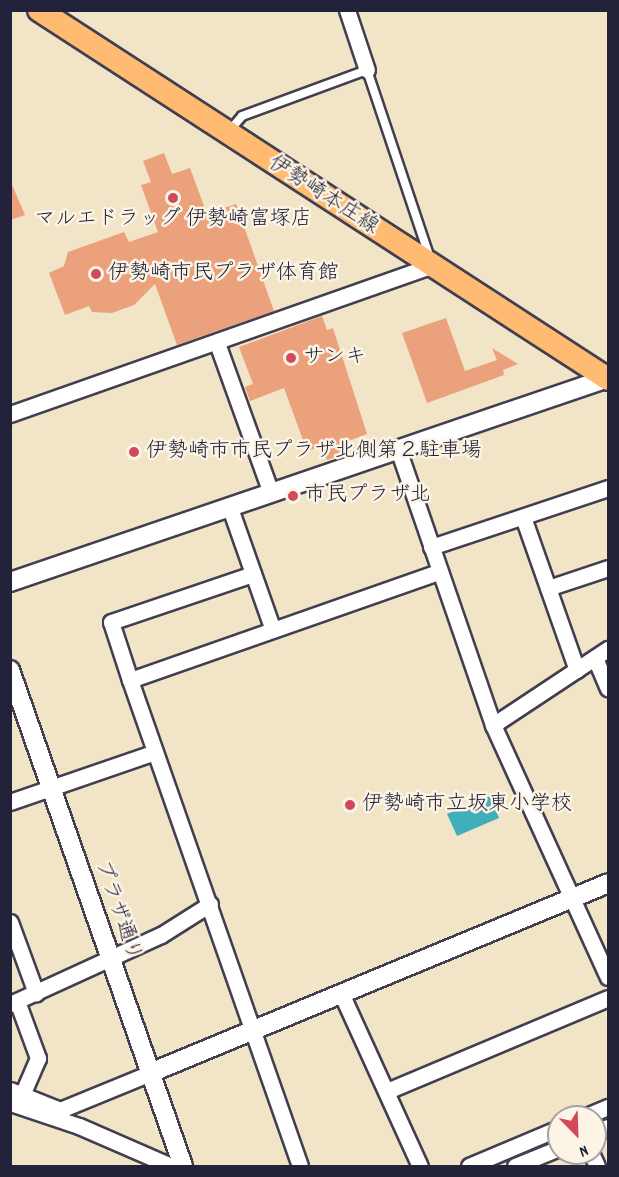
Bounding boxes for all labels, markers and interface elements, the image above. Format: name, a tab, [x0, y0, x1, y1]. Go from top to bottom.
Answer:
street label: 伊勢崎本庄線	[263, 151, 383, 241]
marker: マルエドラッグ 伊勢崎富塚店	[166, 191, 180, 205]
place label: マルエドラッグ 伊勢崎富塚店	[34, 207, 312, 233]
place label: 伊勢崎市民プラザ体育館	[108, 261, 339, 287]
marker: 伊勢崎市民プラザ体育館	[89, 267, 103, 281]
place label: サンキ	[303, 345, 366, 371]
marker: サンキ	[284, 351, 298, 365]
place label: 伊勢崎市市民プラザ北側第２駐車場	[146, 439, 482, 465]
marker: 伊勢崎市市民プラザ北側第２駐車場	[127, 445, 141, 459]
place label: 市民プラザ北	[305, 483, 431, 509]
marker: 市民プラザ北	[286, 489, 300, 503]
place label: 伊勢崎市立坂東小学校	[362, 792, 572, 818]
marker: 伊勢崎市立坂東小学校	[343, 798, 357, 812]
street label: プラザ通り	[88, 857, 146, 965]
north arrow	[547, 1105, 607, 1165]
text: N	[575, 1138, 592, 1162]

